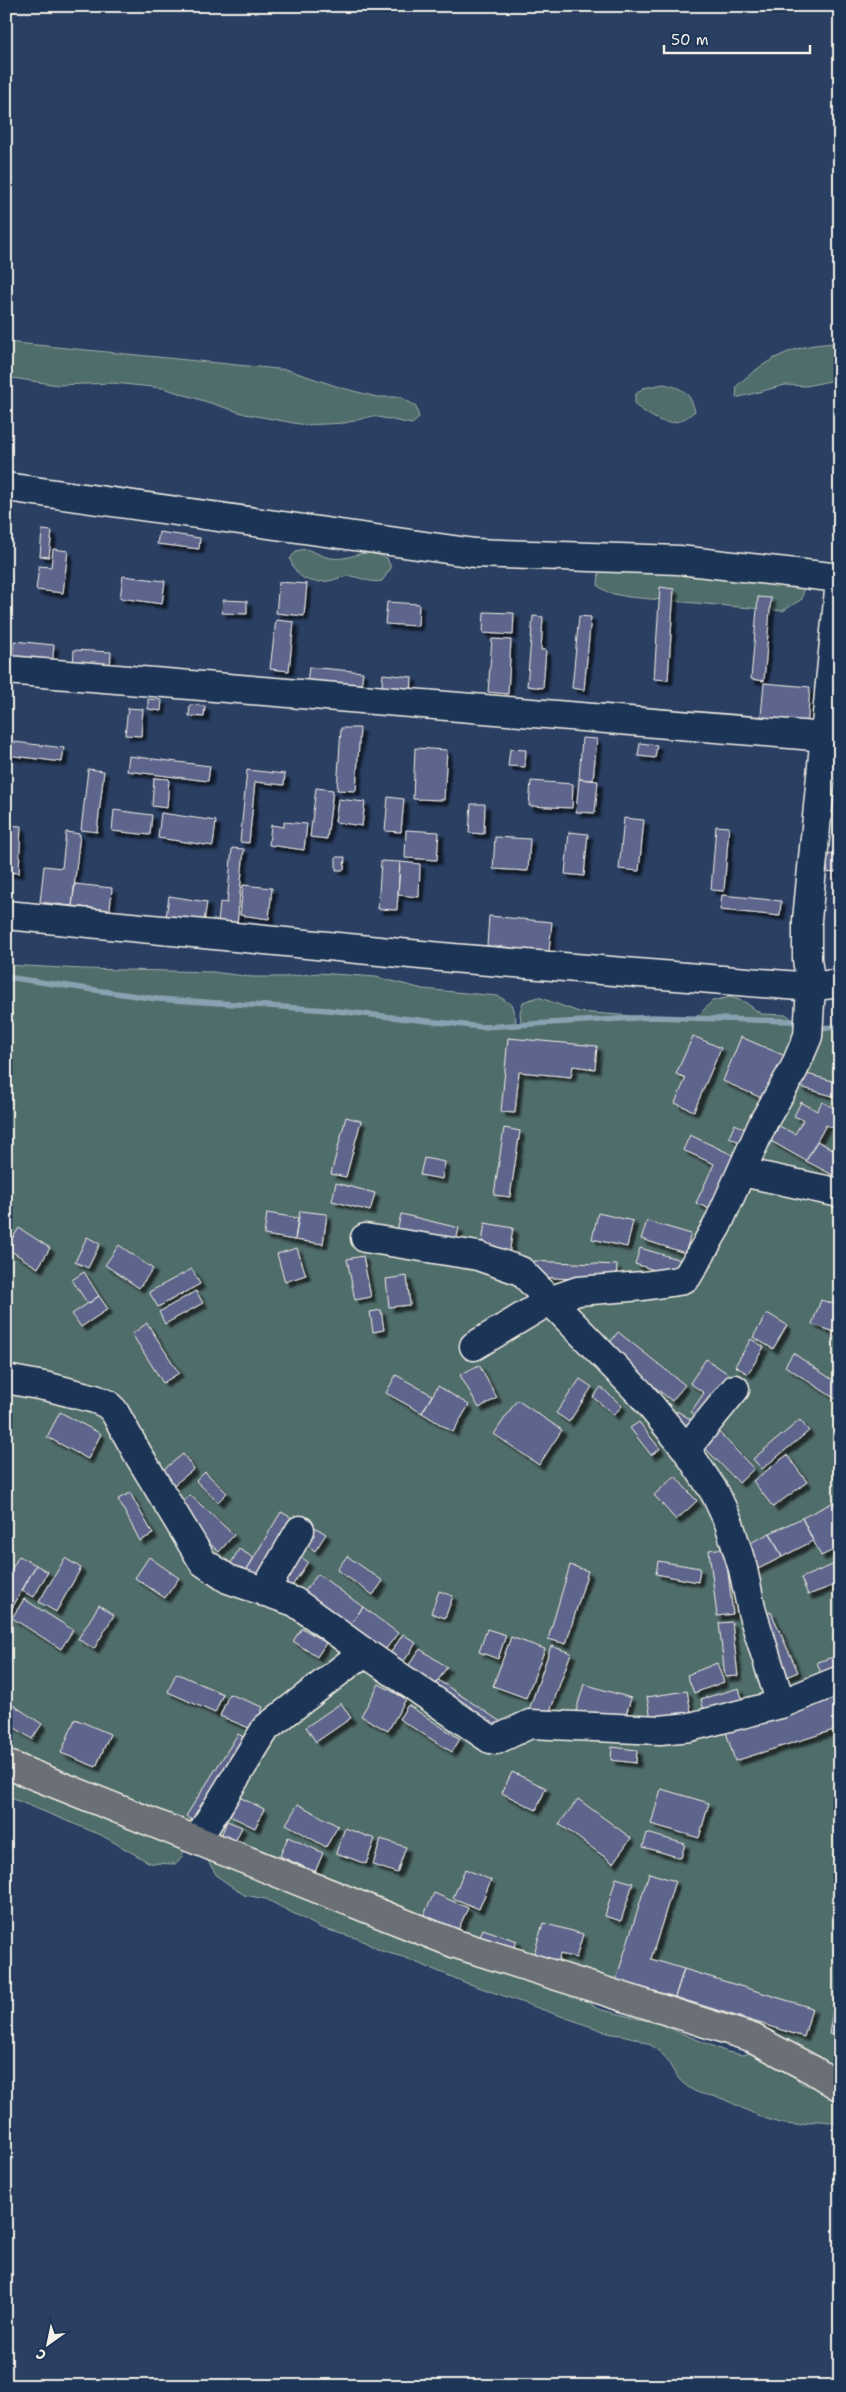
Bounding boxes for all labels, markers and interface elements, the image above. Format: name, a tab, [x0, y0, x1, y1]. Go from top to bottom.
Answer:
scale bar	[664, 22, 810, 54]
text: 50 m	[671, 30, 709, 50]
north arrow	[22, 2320, 72, 2370]
text: С	[32, 2345, 49, 2365]

